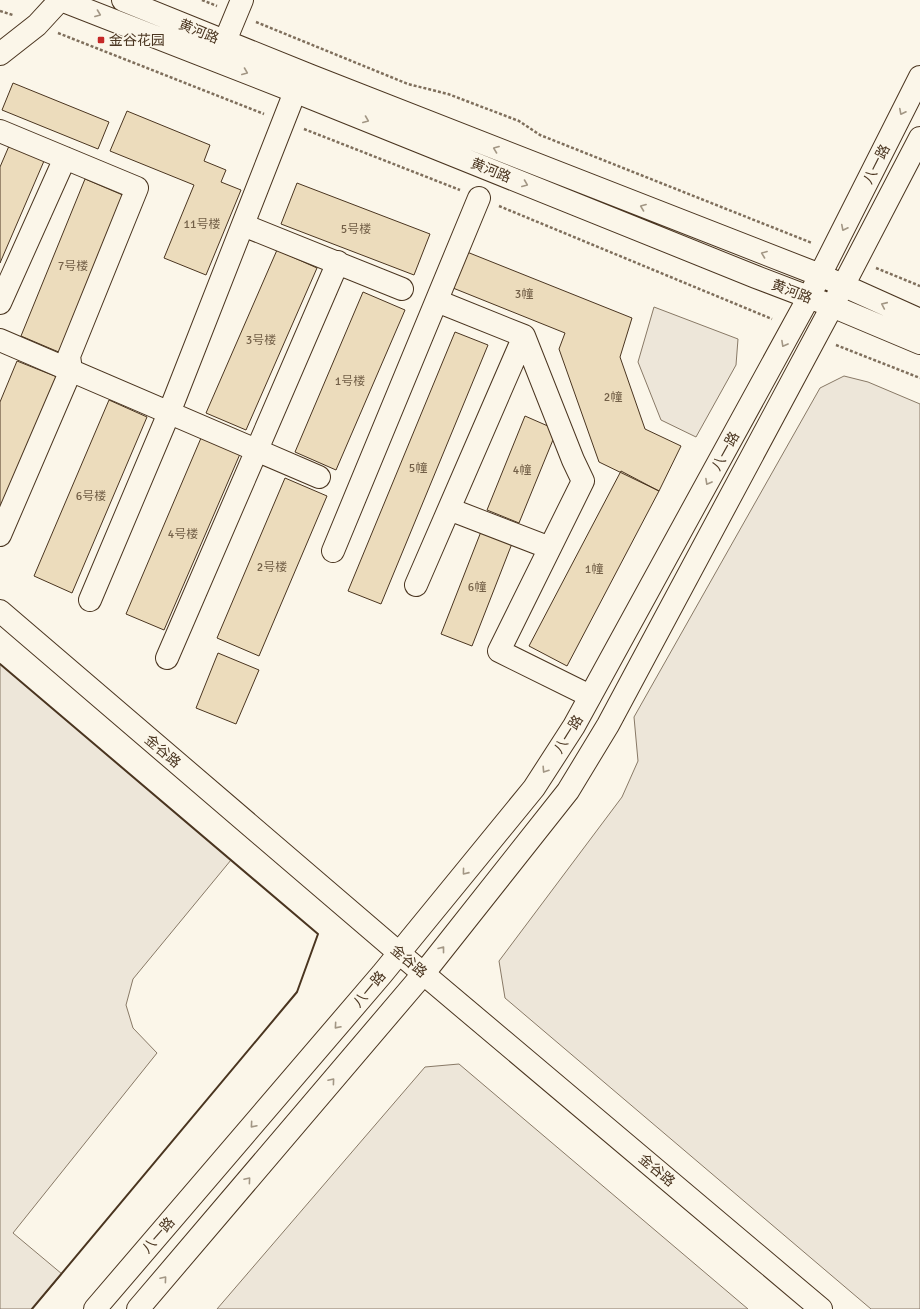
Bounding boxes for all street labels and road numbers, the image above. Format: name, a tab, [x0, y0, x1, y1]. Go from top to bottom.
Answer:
street label: 黄河路	[176, 16, 221, 47]
street label: 八一路	[859, 142, 894, 187]
street label: 黄河路	[468, 155, 513, 186]
street label: 黄河路	[769, 276, 814, 307]
street label: 八一路	[708, 429, 743, 474]
street label: 八一路	[550, 712, 587, 757]
street label: 金谷路	[141, 731, 184, 772]
street label: 金谷路	[387, 941, 430, 981]
street label: 八一路	[349, 968, 389, 1011]
street label: 金谷路	[635, 1150, 678, 1190]
street label: 八一路	[138, 1214, 179, 1257]

